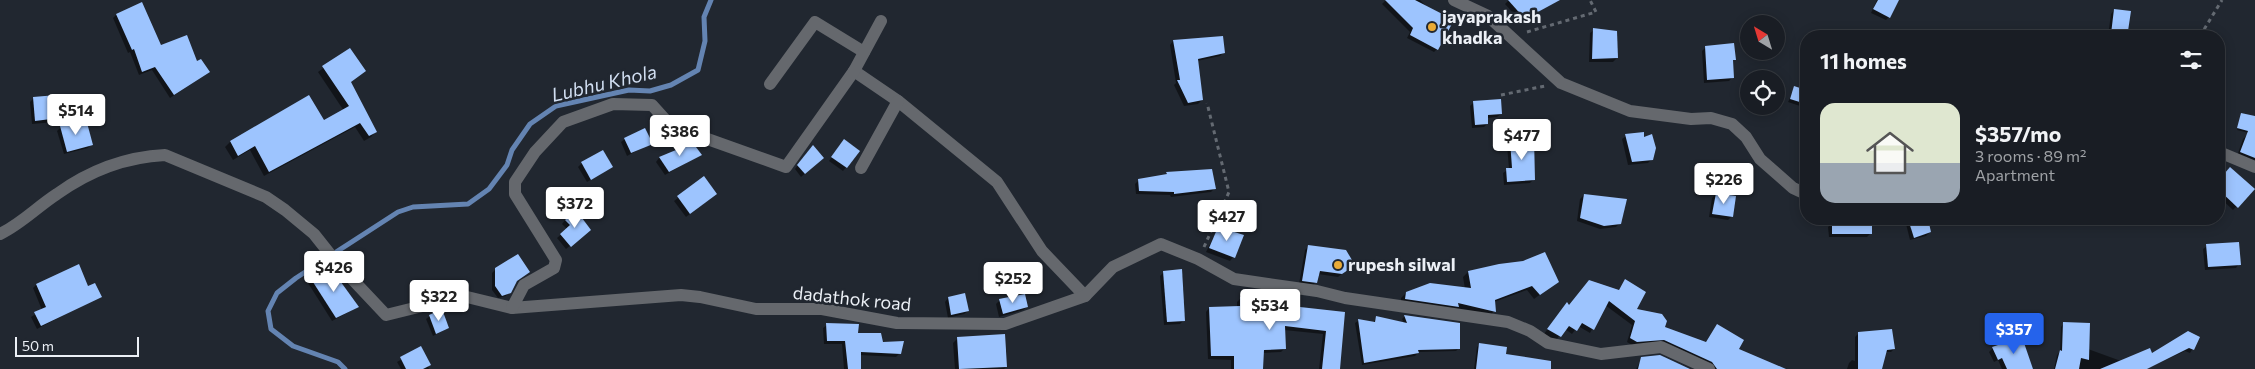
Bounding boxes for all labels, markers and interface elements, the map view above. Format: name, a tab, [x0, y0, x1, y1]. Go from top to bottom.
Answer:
place label: jayaprakash khadka	[1441, 5, 1541, 48]
north arrow	[1740, 15, 1785, 60]
map controls	[1740, 15, 1785, 115]
marker: jayaprakash khadka	[1426, 21, 1438, 33]
icon: filters	[2177, 46, 2205, 74]
text: 11 homes	[1820, 48, 1907, 73]
water label: Lubhu Khola	[549, 59, 659, 106]
button: locate	[1740, 70, 1785, 115]
pin: $514	[46, 94, 106, 136]
text: $514	[58, 100, 94, 119]
pin: $386	[650, 114, 710, 157]
pin: $477	[1492, 119, 1552, 161]
text: $386	[661, 121, 699, 140]
text: $357/mo	[1975, 121, 2061, 146]
icon: home	[1860, 123, 1920, 183]
text: $477	[1504, 125, 1540, 144]
text: 3 rooms · 89 m²	[1975, 146, 2086, 165]
pin: $226	[1694, 162, 1754, 205]
text: Apartment	[1975, 165, 2055, 184]
text: $226	[1705, 169, 1743, 188]
pin: $372	[545, 186, 605, 229]
text: $372	[557, 193, 593, 212]
pin: $427	[1197, 200, 1257, 242]
text: $427	[1209, 206, 1245, 225]
pin: $426	[304, 250, 364, 293]
place label: rupesh silwal	[1348, 253, 1456, 275]
text: $426	[315, 257, 353, 276]
marker: rupesh silwal	[1332, 259, 1344, 271]
pin: $252	[983, 262, 1043, 304]
text: $252	[995, 268, 1031, 287]
pin: $322	[409, 280, 469, 322]
street label: dadathok road	[792, 281, 912, 315]
text: $322	[421, 286, 457, 305]
pin: $534	[1240, 288, 1300, 331]
text: $534	[1251, 295, 1289, 314]
pin: $357	[1984, 312, 2044, 355]
text: $357	[1996, 319, 2032, 338]
scale bar	[15, 334, 139, 357]
text: 50 m	[22, 337, 54, 354]

